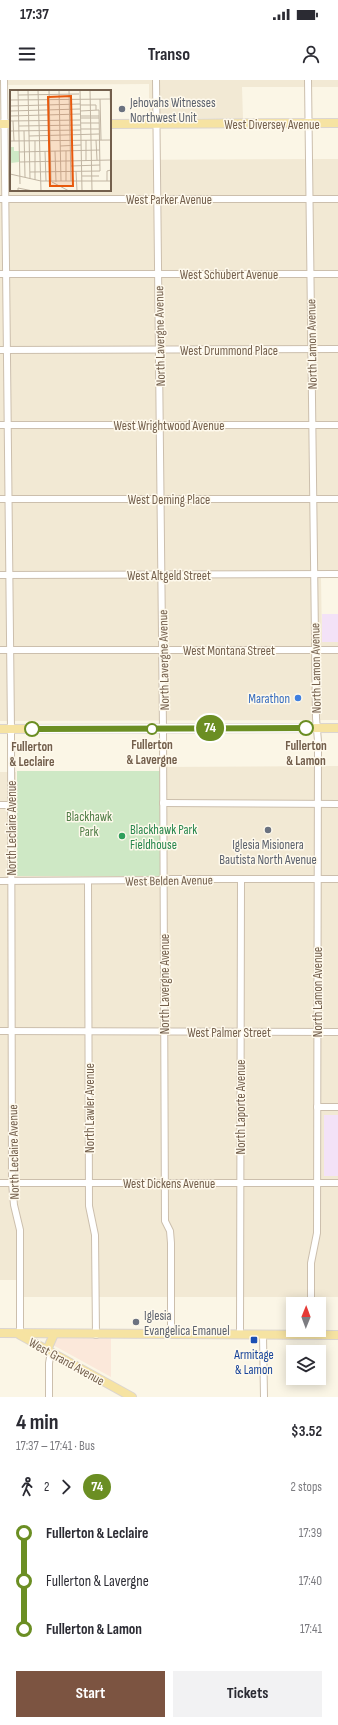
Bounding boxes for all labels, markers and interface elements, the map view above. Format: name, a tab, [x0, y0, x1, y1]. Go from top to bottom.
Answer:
text: 17:37	[20, 5, 49, 24]
icon: menu	[16, 43, 38, 65]
icon: person	[300, 43, 322, 65]
text: Transo	[148, 44, 190, 65]
inset map	[10, 90, 111, 191]
place label: Jehovahs Witnesses Northwest Unit	[129, 95, 216, 126]
marker: Jehovahs Witnesses Northwest Unit	[117, 104, 127, 114]
street label: West Diversey Avenue	[224, 117, 320, 133]
street label: West Parker Avenue	[126, 192, 212, 208]
street label: West Schubert Avenue	[180, 267, 278, 283]
street label: North Lavergne Avenue	[151, 286, 169, 386]
street label: North Lamon Avenue	[303, 299, 321, 389]
street label: West Drummond Place	[180, 343, 278, 359]
street label: West Wrightwood Avenue	[114, 418, 224, 434]
street label: West Deming Place	[128, 492, 210, 508]
street label: West Altgeld Street	[127, 568, 211, 584]
street label: North Lavergne Avenue	[155, 610, 173, 710]
street label: North Lamon Avenue	[307, 623, 325, 713]
street label: West Montana Street	[183, 643, 275, 659]
place label: Marathon	[248, 691, 290, 707]
marker: Marathon	[293, 693, 303, 703]
line badge: 74	[192, 715, 228, 741]
text: 74	[204, 719, 216, 736]
marker: Fullerton & Lamon	[298, 720, 314, 736]
marker: Fullerton & Leclaire	[24, 721, 40, 737]
marker: Fullerton & Lavergne	[146, 723, 158, 735]
place label: Fullerton & Lavergne	[127, 737, 178, 768]
place label: Fullerton & Lamon	[285, 738, 327, 769]
place label: Fullerton & Leclaire	[9, 739, 55, 770]
street label: North Leclaire Avenue	[4, 780, 20, 876]
park label: Blackhawk Park	[66, 809, 112, 840]
place label: Blackhawk Park Fieldhouse	[130, 822, 197, 853]
marker: Iglesia Misionera Bautista North Avenue	[263, 825, 273, 835]
marker: Blackhawk Park Fieldhouse	[117, 831, 127, 841]
place label: Iglesia Misionera Bautista North Avenue	[219, 837, 317, 868]
street label: West Belden Avenue	[125, 872, 213, 890]
street label: North Lavergne Avenue	[157, 934, 173, 1034]
street label: North Lamon Avenue	[310, 947, 326, 1037]
street label: West Palmer Street	[187, 1025, 271, 1041]
street label: North Laporte Avenue	[233, 1060, 249, 1154]
street label: North Lawler Avenue	[82, 1063, 98, 1153]
street label: North Leclaire Avenue	[5, 1104, 23, 1200]
street label: West Dickens Avenue	[123, 1176, 215, 1192]
north arrow	[286, 1297, 326, 1337]
map controls	[286, 1297, 326, 1385]
place label: Iglesia Evangelica Emanuel	[144, 1308, 230, 1339]
marker: Iglesia Evangelica Emanuel	[131, 1317, 141, 1327]
street label: West Grand Avenue	[26, 1335, 107, 1389]
marker: Armitage & Lamon	[249, 1335, 259, 1345]
button: layers	[286, 1345, 326, 1385]
place label: Armitage & Lamon	[233, 1347, 274, 1378]
text: 4 min	[16, 1409, 59, 1436]
text: $3.52	[291, 1422, 322, 1441]
text: 17:37 – 17:41 · Bus	[16, 1438, 95, 1454]
icon: walk	[16, 1476, 38, 1498]
icon: forward	[55, 1476, 77, 1498]
text: 74	[91, 1478, 103, 1495]
text: 2	[44, 1479, 49, 1495]
text: 2 stops	[291, 1479, 322, 1495]
text: Fullerton & Leclaire	[46, 1524, 148, 1543]
text: 17:39	[299, 1525, 322, 1541]
text: Fullerton & Lavergne	[46, 1572, 149, 1591]
text: 17:40	[299, 1573, 322, 1589]
text: Fullerton & Lamon	[46, 1620, 142, 1639]
text: 17:41	[300, 1621, 322, 1637]
button: Start	[16, 1671, 165, 1717]
button: Tickets	[173, 1671, 322, 1717]

